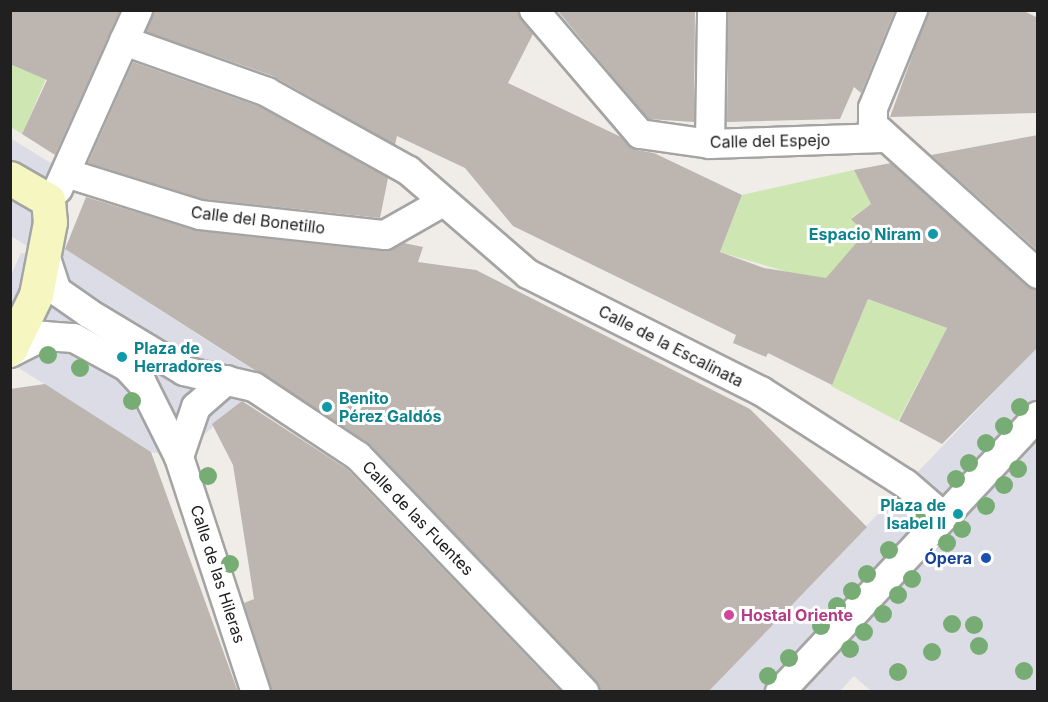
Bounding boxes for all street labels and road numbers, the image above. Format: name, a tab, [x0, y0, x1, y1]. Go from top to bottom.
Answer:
street label: Calle del Espejo	[710, 130, 830, 152]
street label: Calle del Bonetillo	[190, 202, 326, 238]
street label: Calle de la Escalinata	[595, 301, 747, 391]
street label: Calle de las Fuentes	[358, 457, 478, 579]
street label: Calle de las Hileras	[187, 503, 249, 645]

